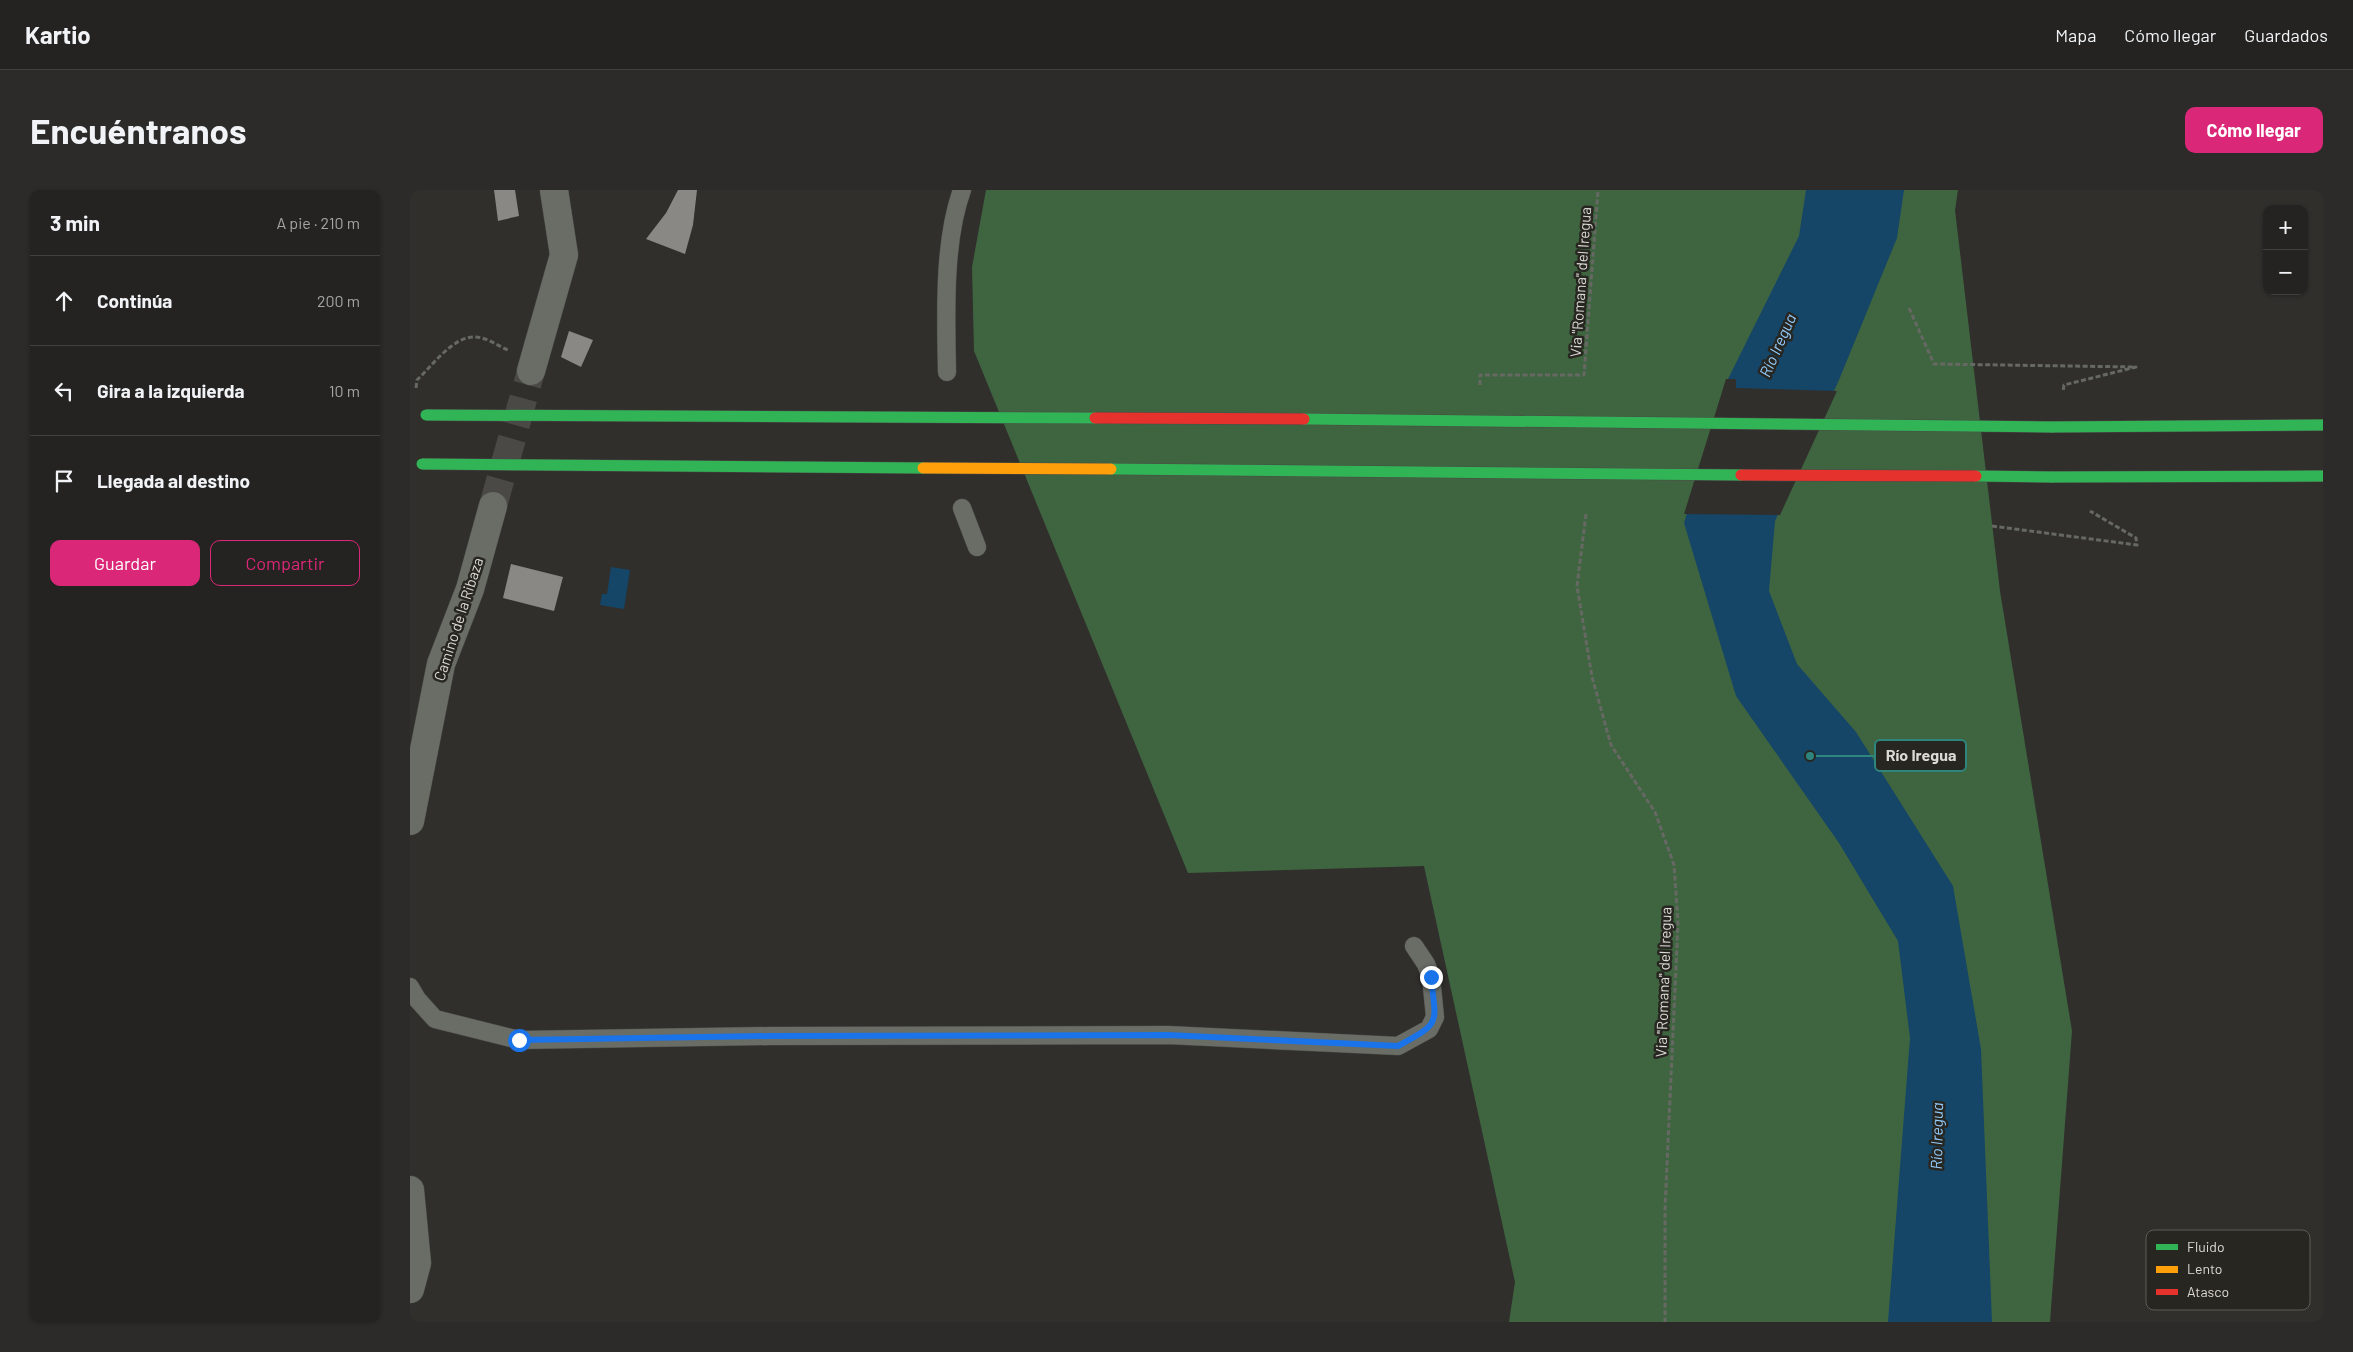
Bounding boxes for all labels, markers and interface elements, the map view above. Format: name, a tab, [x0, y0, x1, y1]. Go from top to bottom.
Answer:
text: Kartio	[25, 20, 91, 49]
text: Mapa	[2055, 24, 2096, 46]
text: Cómo llegar	[2124, 24, 2216, 46]
text: Guardados	[2244, 24, 2328, 46]
button: Cómo llegar	[2185, 107, 2323, 153]
text: Encuéntranos	[30, 109, 247, 151]
map controls	[2263, 205, 2308, 295]
button: +	[2263, 205, 2308, 250]
street label: Via "Romana" del Iregua	[1566, 206, 1594, 358]
text: 3 min	[50, 210, 100, 235]
text: A pie · 210 m	[276, 213, 360, 232]
button: −	[2263, 250, 2308, 295]
icon: ahead	[50, 287, 78, 315]
text: Continúa	[97, 289, 172, 312]
text: 200 m	[317, 291, 360, 310]
water label: Río Iregua	[1755, 310, 1799, 380]
icon: left	[50, 377, 78, 405]
text: Gira a la izquierda	[97, 379, 245, 402]
text: 10 m	[329, 381, 360, 400]
icon: arrive	[50, 467, 78, 495]
text: Llegada al destino	[97, 469, 250, 492]
button: Guardar	[50, 540, 200, 586]
button: Compartir	[210, 540, 360, 586]
street label: Camino de la Ribaza	[430, 555, 486, 683]
callout: Río Iregua	[1875, 740, 1966, 771]
text: Río Iregua	[1886, 745, 1956, 764]
street label: Via "Romana" del Iregua	[1651, 906, 1675, 1058]
route end	[1420, 966, 1443, 989]
route start	[508, 1029, 531, 1052]
water label: Río Iregua	[1926, 1102, 1946, 1170]
legend	[2146, 1230, 2310, 1310]
text: Fluido	[2187, 1238, 2225, 1255]
text: Lento	[2187, 1260, 2222, 1277]
text: Atasco	[2187, 1283, 2229, 1300]

